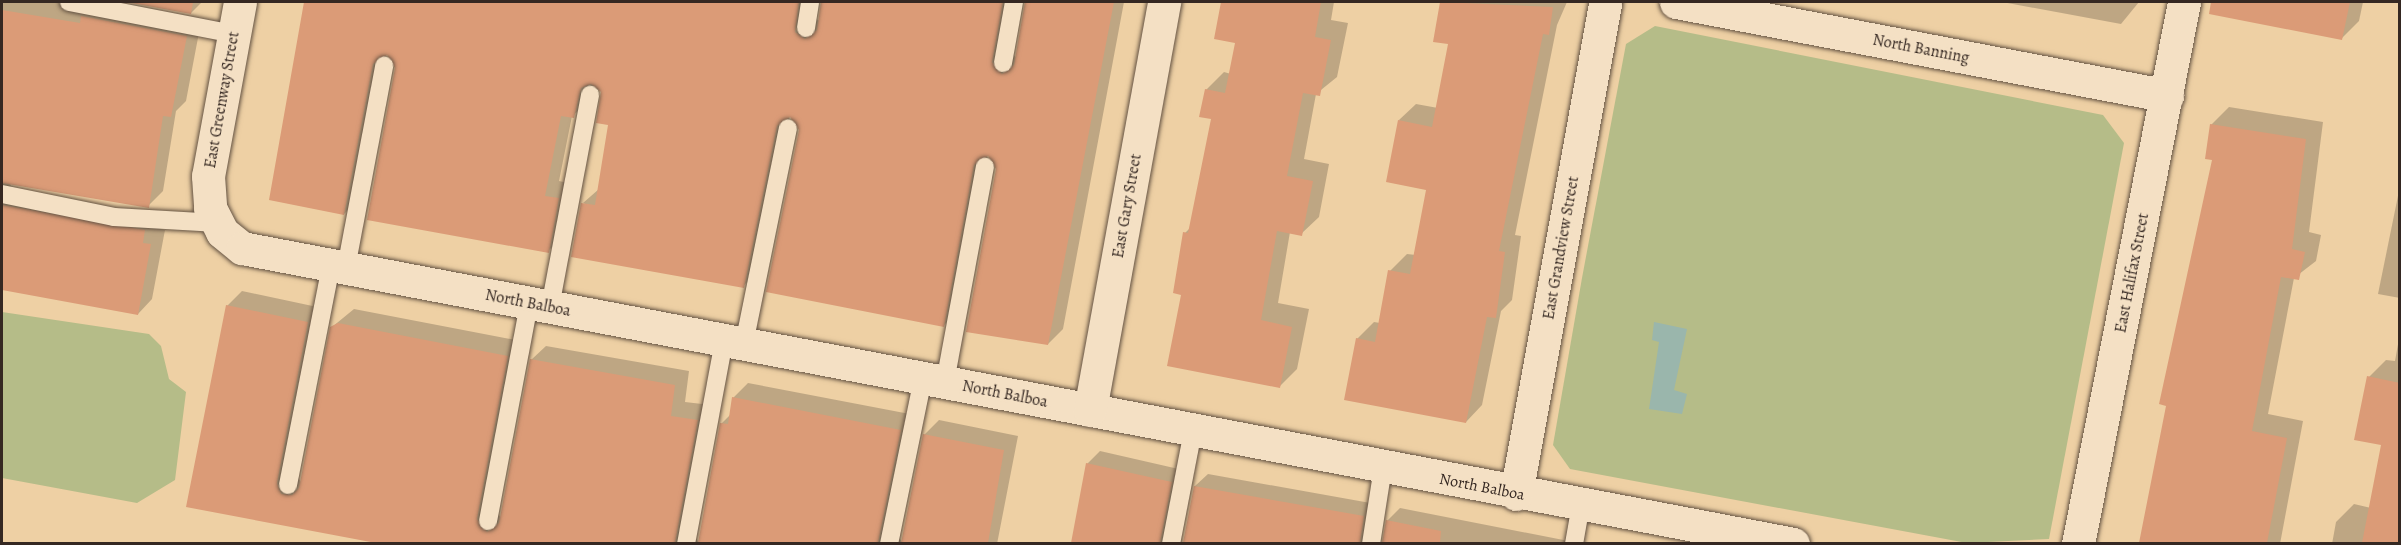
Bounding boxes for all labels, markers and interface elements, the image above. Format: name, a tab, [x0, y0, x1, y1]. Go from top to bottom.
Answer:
street label: East Greenway Street	[201, 30, 243, 170]
street label: North Banning	[1871, 30, 1971, 68]
street label: East Gary Street	[1108, 152, 1146, 260]
street label: East Grandview Street	[1539, 175, 1583, 321]
street label: East Halifax Street	[2111, 211, 2153, 335]
street label: North Balboa	[484, 285, 572, 321]
street label: North Balboa	[961, 376, 1049, 412]
street label: North Balboa	[1438, 469, 1526, 505]

